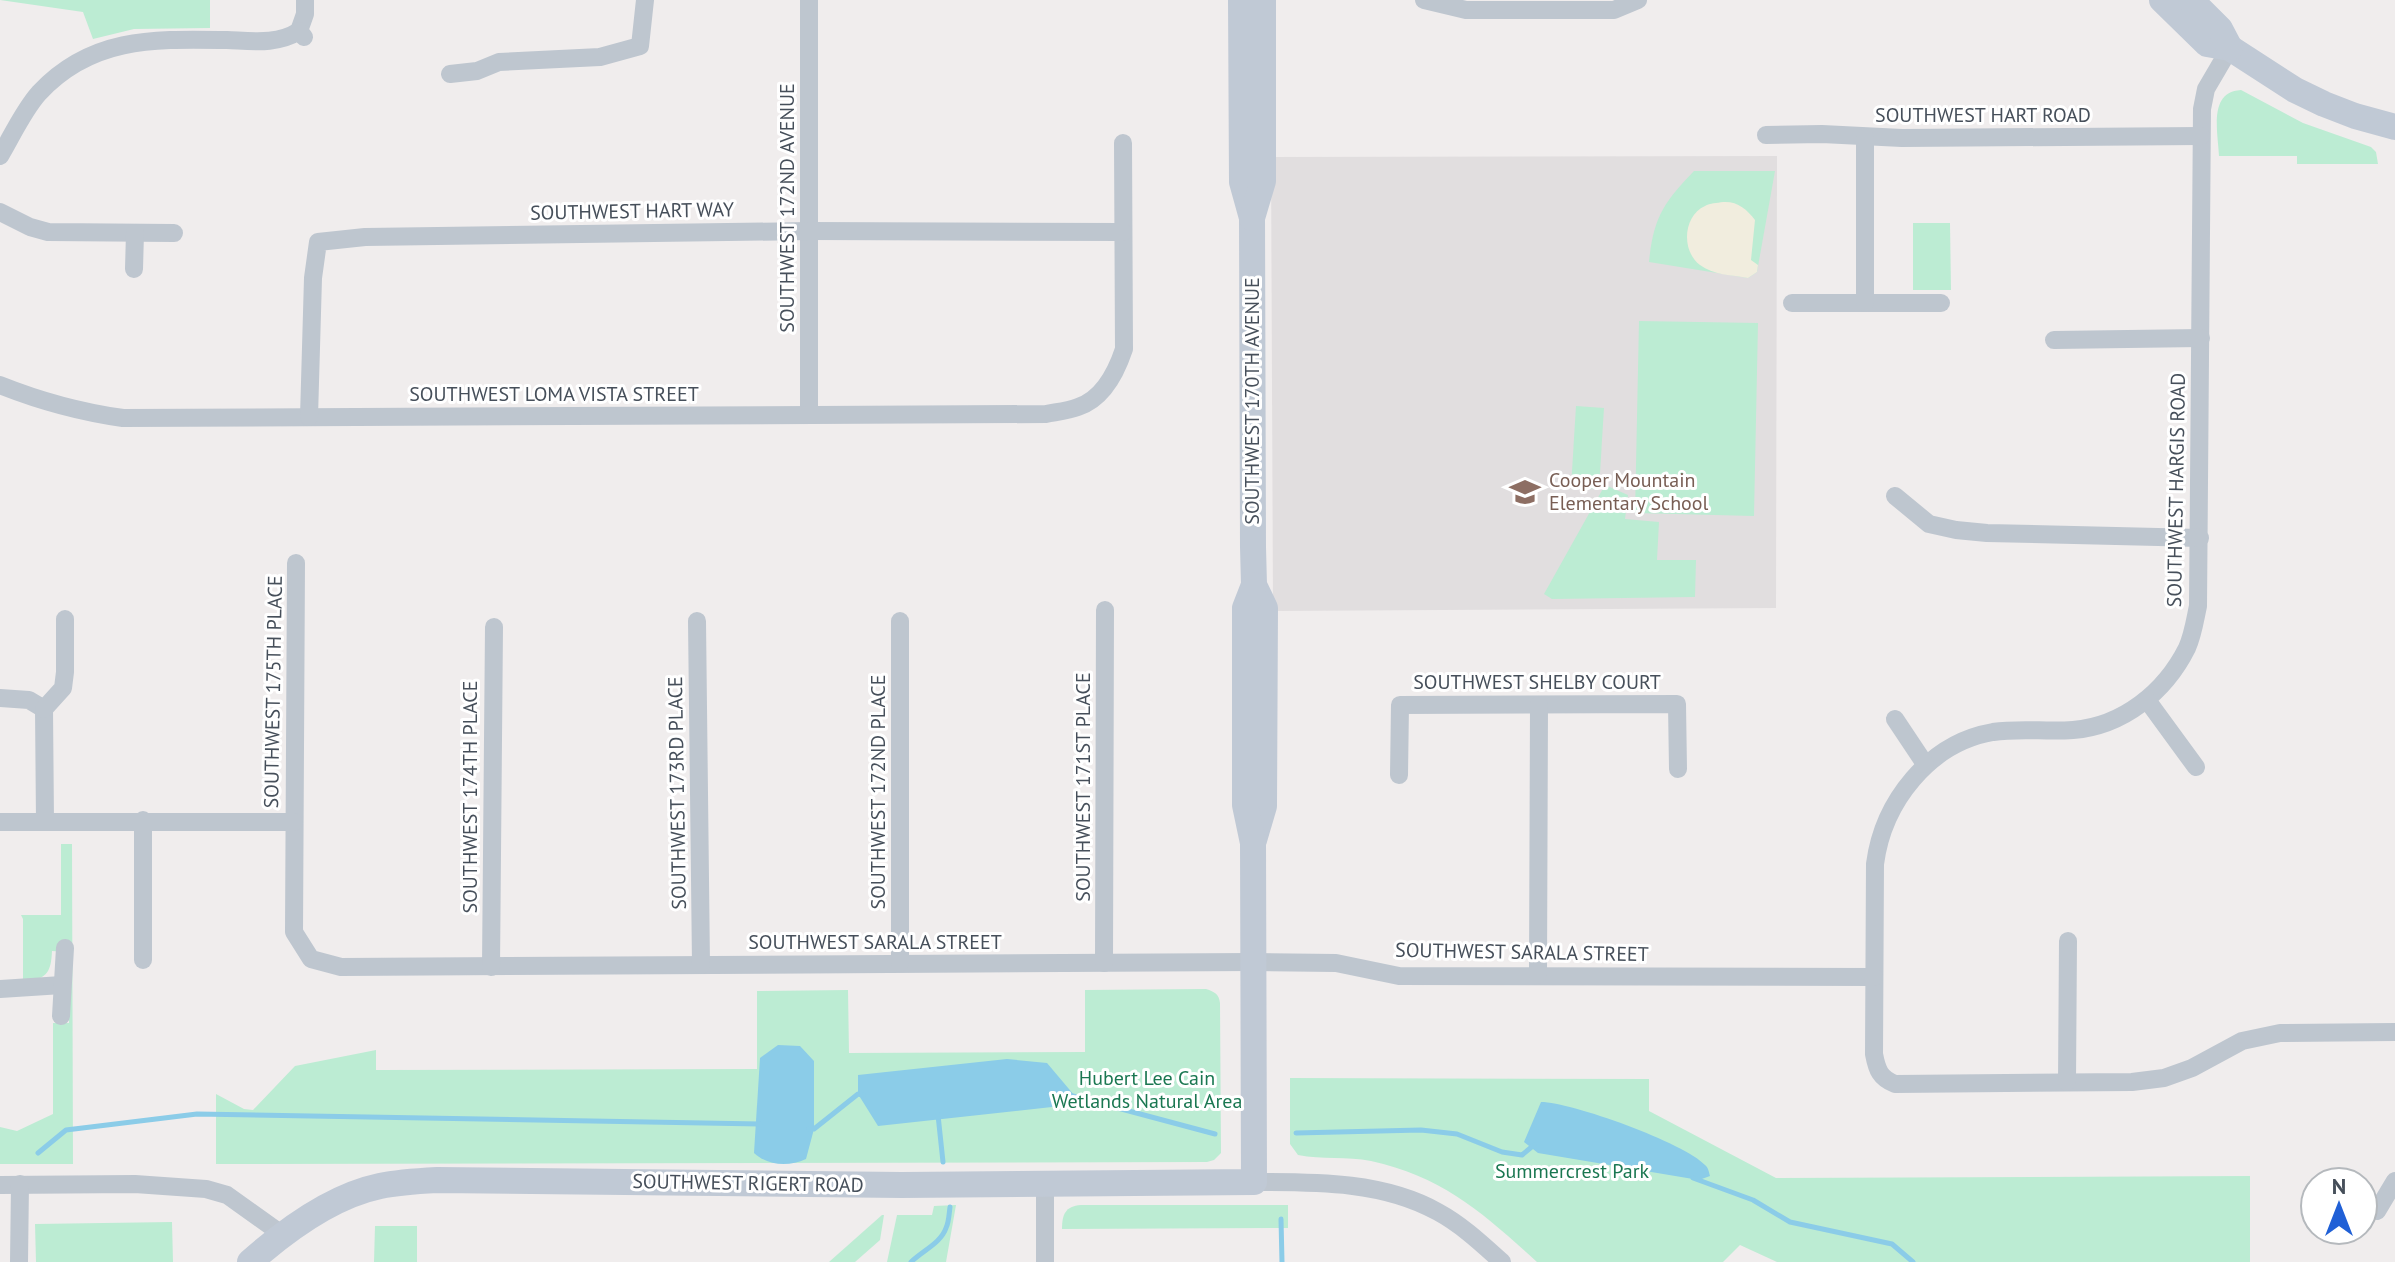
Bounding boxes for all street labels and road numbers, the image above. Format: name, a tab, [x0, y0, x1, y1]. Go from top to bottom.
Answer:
street label: SOUTHWEST 172ND AVENUE	[774, 83, 800, 333]
street label: SOUTHWEST HART ROAD	[1875, 102, 2091, 128]
street label: SOUTHWEST HART WAY	[530, 196, 735, 226]
street label: SOUTHWEST 170TH AVENUE	[1239, 277, 1265, 525]
street label: SOUTHWEST HARGIS ROAD	[2161, 372, 2191, 608]
street label: SOUTHWEST LOMA VISTA STREET	[409, 381, 699, 407]
street label: SOUTHWEST 175TH PLACE	[258, 575, 288, 809]
street label: SOUTHWEST SHELBY COURT	[1413, 669, 1661, 695]
street label: SOUTHWEST 171ST PLACE	[1070, 672, 1096, 902]
street label: SOUTHWEST 172ND PLACE	[865, 675, 891, 909]
street label: SOUTHWEST 173RD PLACE	[662, 676, 692, 910]
street label: SOUTHWEST 174TH PLACE	[457, 681, 483, 913]
street label: SOUTHWEST SARALA STREET	[748, 929, 1002, 955]
street label: SOUTHWEST SARALA STREET	[1395, 937, 1649, 967]
street label: SOUTHWEST RIGERT ROAD	[632, 1168, 864, 1198]

